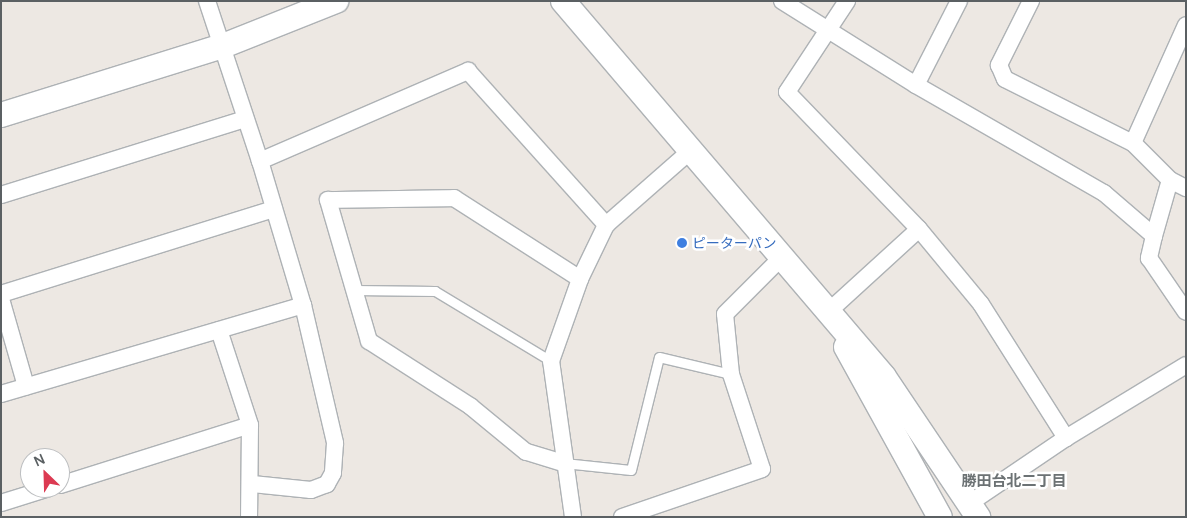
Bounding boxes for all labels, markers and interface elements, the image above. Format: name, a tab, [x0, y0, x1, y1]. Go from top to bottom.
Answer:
place label: ピーターパン	[692, 235, 776, 251]
marker: ピーターパン	[676, 237, 688, 249]
north arrow	[20, 448, 70, 498]
text: N	[31, 449, 48, 470]
district label: 勝田台北二丁目	[962, 472, 1066, 490]

